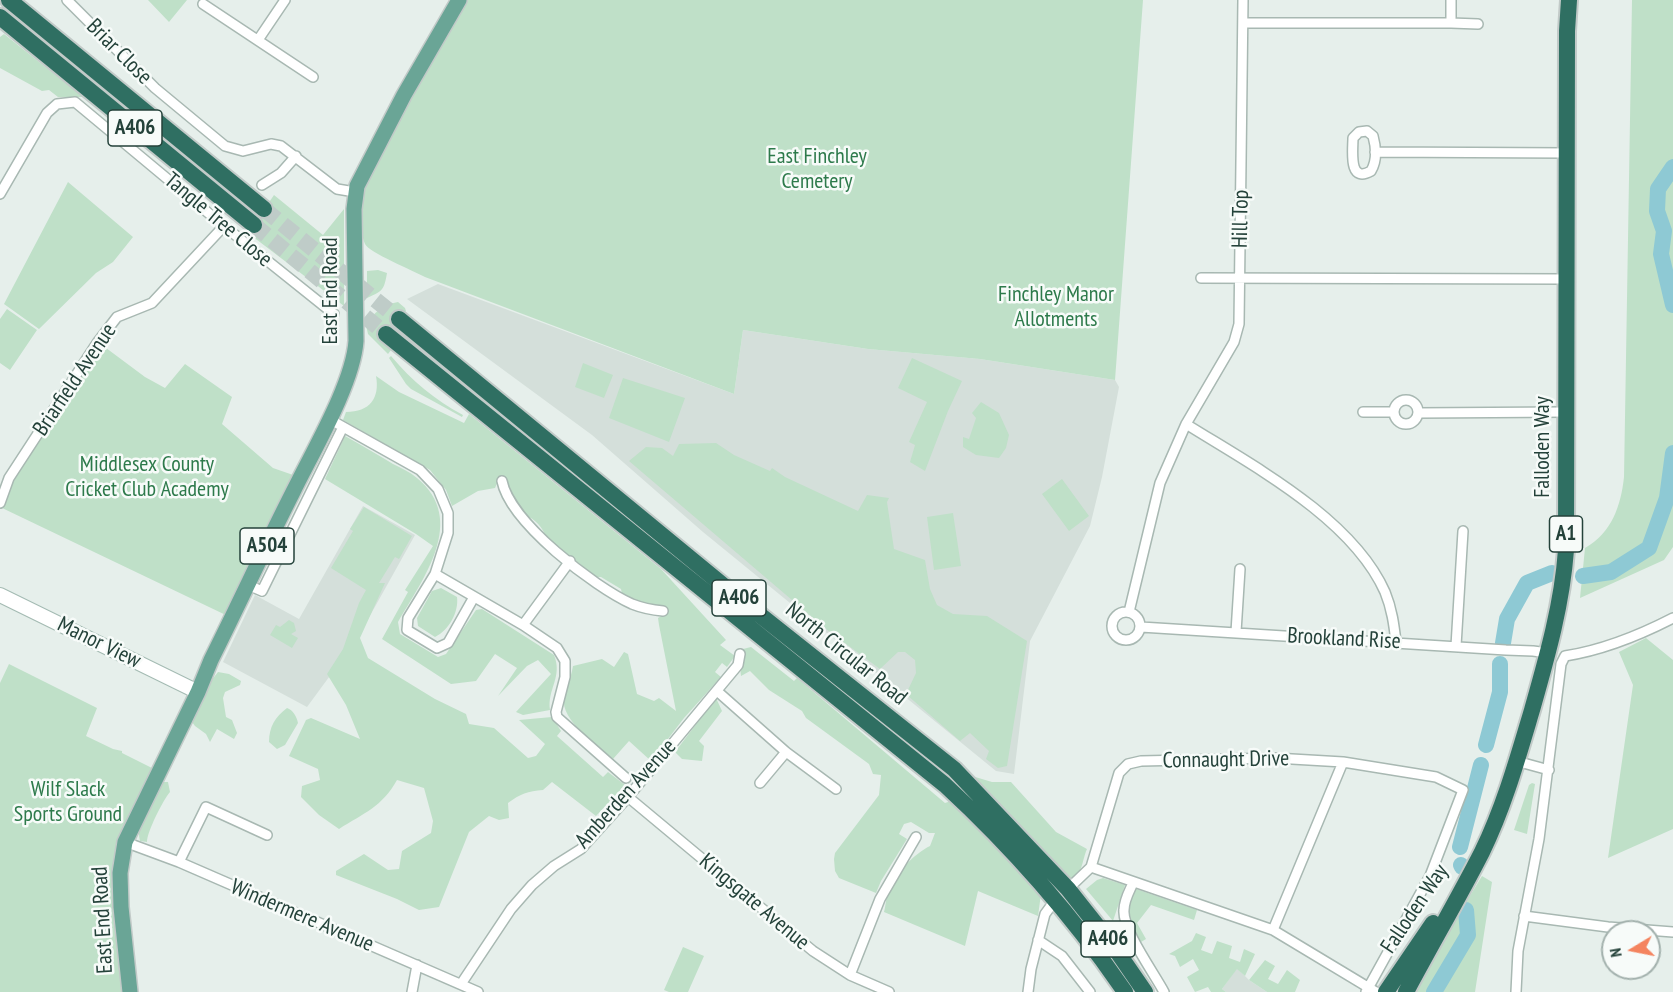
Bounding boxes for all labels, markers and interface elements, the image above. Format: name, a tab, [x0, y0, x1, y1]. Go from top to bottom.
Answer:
street label: Briar Close	[81, 14, 157, 90]
road number: A406	[108, 110, 162, 146]
park label: East Finchley Cemetery	[767, 144, 867, 196]
street label: Tangle Tree Close	[159, 167, 277, 273]
street label: Hill Top	[1227, 190, 1255, 248]
street label: East End Road	[318, 237, 344, 345]
park label: Finchley Manor Allotments	[998, 282, 1114, 334]
street label: Briarfield Avenue	[28, 319, 122, 441]
street label: Falloden Way	[1530, 396, 1556, 498]
park label: Middlesex County Cricket Club Academy	[65, 452, 229, 504]
road number: A1	[1550, 516, 1582, 552]
road number: A504	[240, 528, 294, 564]
road number: A406	[712, 580, 766, 616]
street label: North Circular Road	[780, 597, 912, 711]
street label: Manor View	[53, 612, 145, 674]
street label: Brookland Rise	[1287, 623, 1401, 655]
street label: Amberden Avenue	[570, 734, 682, 854]
street label: Connaught Drive	[1163, 746, 1289, 774]
park label: Wilf Slack Sports Ground	[14, 777, 122, 828]
street label: Kingsgate Avenue	[694, 848, 814, 956]
street label: Falloden Way	[1376, 859, 1454, 959]
street label: East End Road	[87, 866, 119, 974]
street label: Windermere Avenue	[227, 874, 377, 958]
north arrow	[1601, 920, 1661, 980]
road number: A406	[1081, 921, 1135, 957]
text: N	[1605, 947, 1626, 959]

